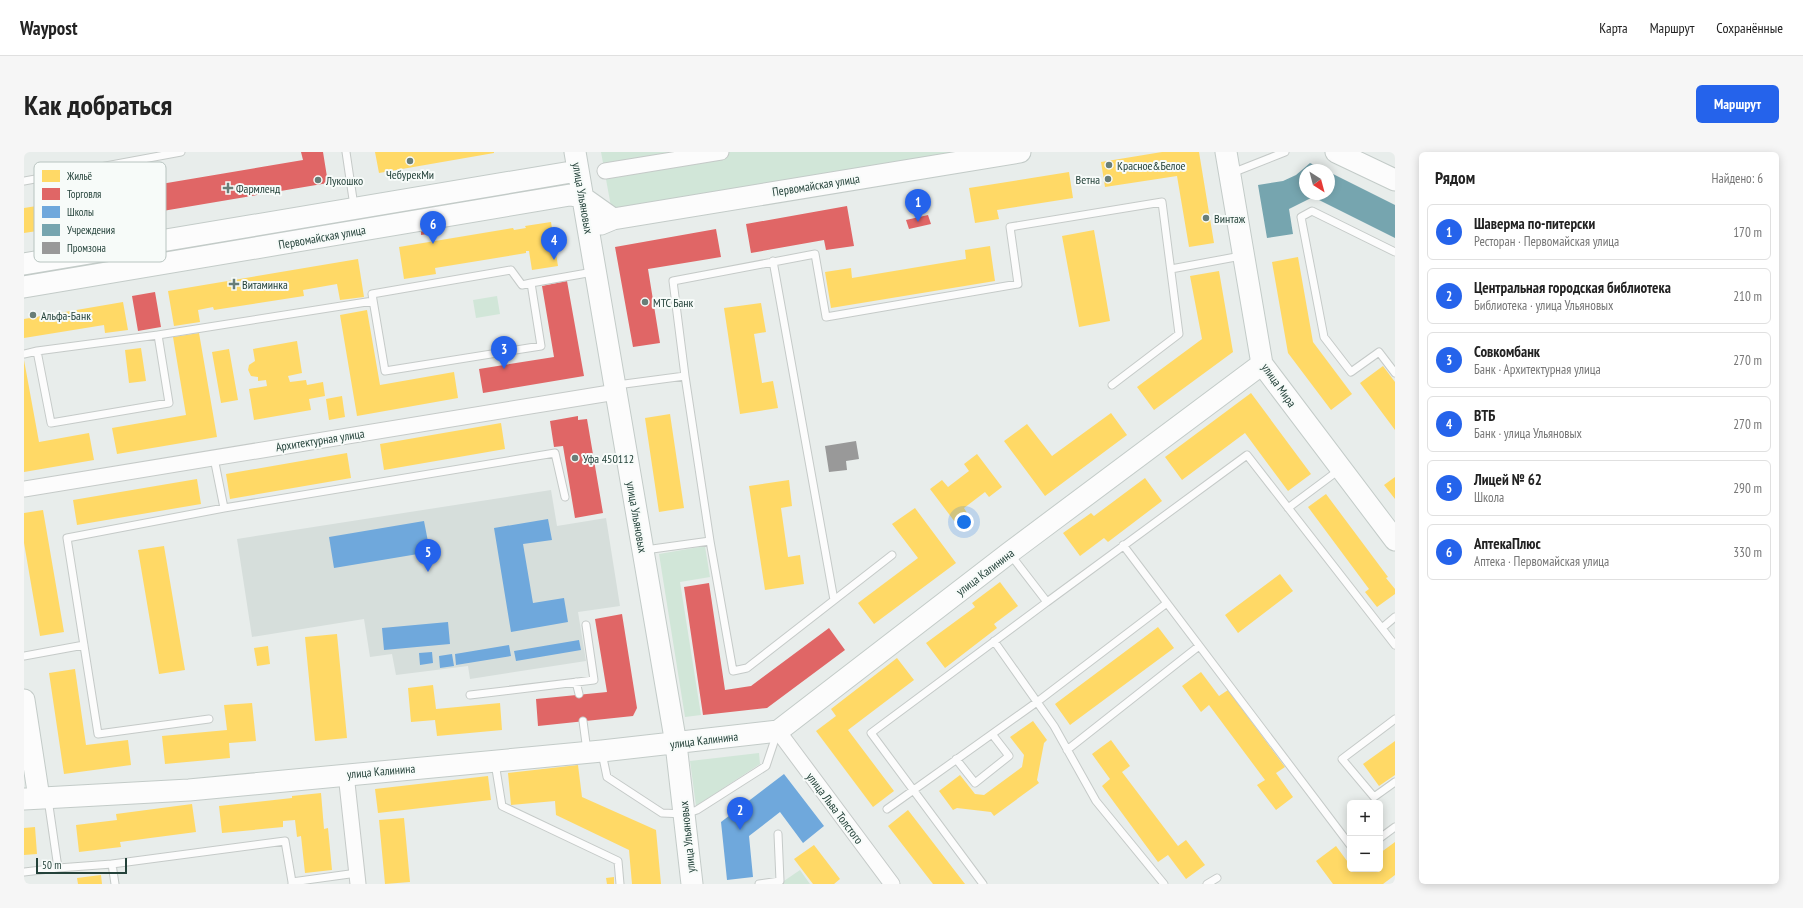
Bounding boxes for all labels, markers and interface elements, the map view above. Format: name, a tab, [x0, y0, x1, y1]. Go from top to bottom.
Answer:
text: Waypost	[20, 16, 77, 40]
text: Карта	[1599, 19, 1628, 37]
text: Маршрут	[1650, 19, 1694, 37]
text: Сохранённые	[1716, 19, 1783, 37]
button: Маршрут	[1696, 85, 1779, 123]
text: Как добраться	[24, 86, 172, 123]
marker: ЧебурекМи	[405, 156, 415, 166]
place label: Красное&Белое	[1117, 158, 1186, 173]
marker: Красное&Белое	[1104, 160, 1114, 170]
street label: улица Ульяновых	[569, 161, 597, 235]
legend	[34, 162, 166, 262]
north arrow	[1299, 164, 1335, 200]
place label: ЧебурекМи	[386, 167, 434, 182]
text: Рядом	[1435, 167, 1475, 189]
text: Жильё	[66, 169, 93, 183]
text: Найдено: 6	[1712, 170, 1763, 187]
street label: Первомайская улица	[771, 171, 861, 199]
place label: Ветна	[1076, 172, 1100, 187]
place label: Лукошко	[325, 173, 363, 188]
marker: Ветна	[1103, 174, 1113, 184]
marker: Лукошко	[313, 175, 323, 185]
place label: Фармленд	[236, 181, 281, 196]
marker: Фармленд	[223, 183, 233, 193]
text: Торговля	[67, 187, 101, 201]
pin: 1	[905, 189, 931, 222]
text: Школы	[67, 205, 94, 219]
pin: 6	[420, 211, 446, 244]
place label: Винтаж	[1214, 211, 1246, 226]
marker: Винтаж	[1201, 213, 1211, 223]
text: Шаверма по-питерски	[1474, 214, 1595, 233]
street label: Первомайская улица	[277, 222, 367, 252]
text: Учреждения	[67, 223, 115, 237]
text: 1	[1446, 224, 1452, 241]
text: 170 m	[1733, 224, 1762, 241]
pin: 4	[541, 227, 567, 260]
text: Ресторан · Первомайская улица	[1474, 233, 1619, 250]
text: Промзона	[67, 241, 106, 255]
place label: Витаминка	[242, 277, 288, 292]
text: Центральная городская библиотека	[1474, 278, 1671, 297]
marker: Витаминка	[229, 279, 239, 289]
text: 2	[1446, 288, 1452, 305]
text: 210 m	[1733, 288, 1762, 305]
place label: МТС Банк	[653, 295, 694, 310]
marker: МТС Банк	[640, 297, 650, 307]
text: Библиотека · улица Ульяновых	[1474, 297, 1613, 314]
place label: Альфа-Банк	[41, 308, 91, 323]
marker: Альфа-Банк	[28, 310, 38, 320]
pin: 3	[491, 336, 517, 369]
text: Совкомбанк	[1474, 342, 1540, 361]
text: 3	[1446, 352, 1452, 369]
text: 270 m	[1733, 352, 1762, 369]
street label: улица Мира	[1258, 360, 1300, 410]
text: Банк · Архитектурная улица	[1474, 361, 1601, 378]
text: ВТБ	[1474, 406, 1495, 425]
text: 4	[1446, 416, 1452, 433]
text: 270 m	[1733, 416, 1762, 433]
text: Банк · улица Ульяновых	[1474, 425, 1582, 442]
street label: Архитектурная улица	[275, 426, 366, 454]
place label: Уфа 450112	[583, 451, 634, 466]
marker: Уфа 450112	[570, 453, 580, 463]
text: Лицей № 62	[1474, 470, 1542, 489]
street label: улица Ульяновых	[623, 480, 651, 554]
text: 5	[1446, 480, 1452, 497]
text: 290 m	[1733, 480, 1762, 497]
text: Школа	[1474, 489, 1504, 506]
your location	[954, 512, 974, 532]
text: АптекаПлюс	[1474, 534, 1541, 553]
pin: 5	[415, 539, 441, 572]
text: 6	[1446, 544, 1452, 561]
text: 330 m	[1733, 544, 1762, 561]
street label: улица Калинина	[953, 545, 1017, 599]
text: Аптека · Первомайская улица	[1474, 553, 1609, 570]
street label: улица Калинина	[669, 728, 739, 752]
street label: улица Калинина	[346, 761, 416, 781]
street label: улица Льва Толстого	[803, 769, 867, 847]
pin: 2	[727, 797, 753, 830]
street label: улица Ульяновых	[676, 800, 698, 874]
map controls	[1347, 800, 1383, 872]
button: +	[1347, 800, 1383, 836]
button: −	[1347, 836, 1383, 872]
scale bar	[36, 856, 127, 875]
text: 50 m	[42, 858, 61, 872]

